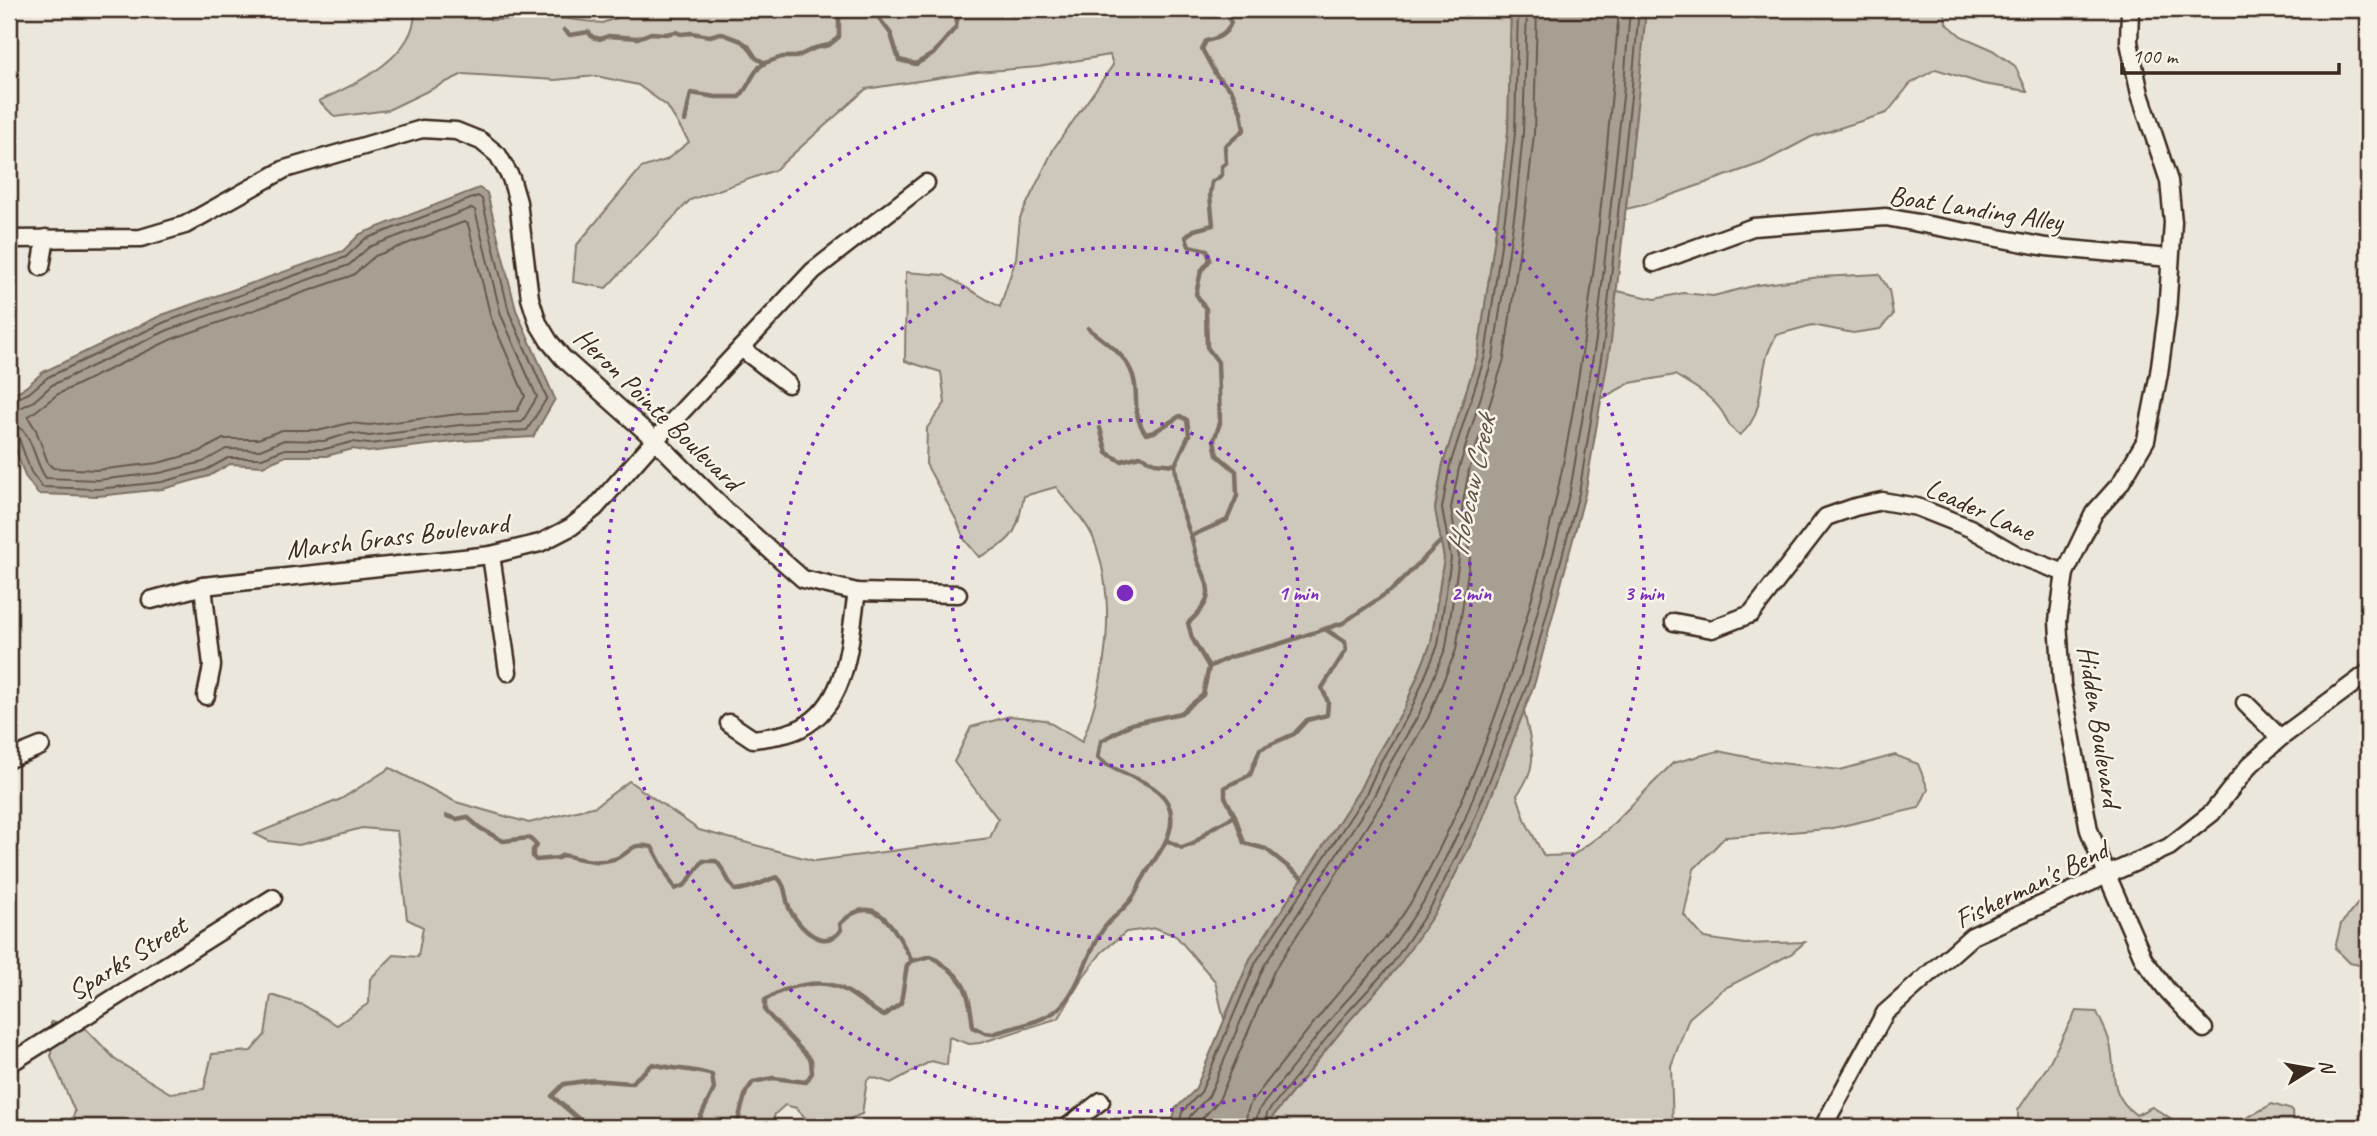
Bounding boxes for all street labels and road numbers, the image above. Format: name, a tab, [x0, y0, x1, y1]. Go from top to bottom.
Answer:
street label: Boat Landing Alley	[1887, 177, 2068, 239]
street label: Heron Pointe Boulevard	[567, 320, 752, 501]
street label: Leader Lane	[1920, 470, 2041, 549]
street label: Marsh Grass Boulevard	[284, 505, 514, 567]
street label: Hidden Boulevard	[2070, 643, 2131, 813]
street label: Fisherman's Bend	[1949, 830, 2117, 936]
street label: Sparks Street	[61, 906, 195, 1008]

